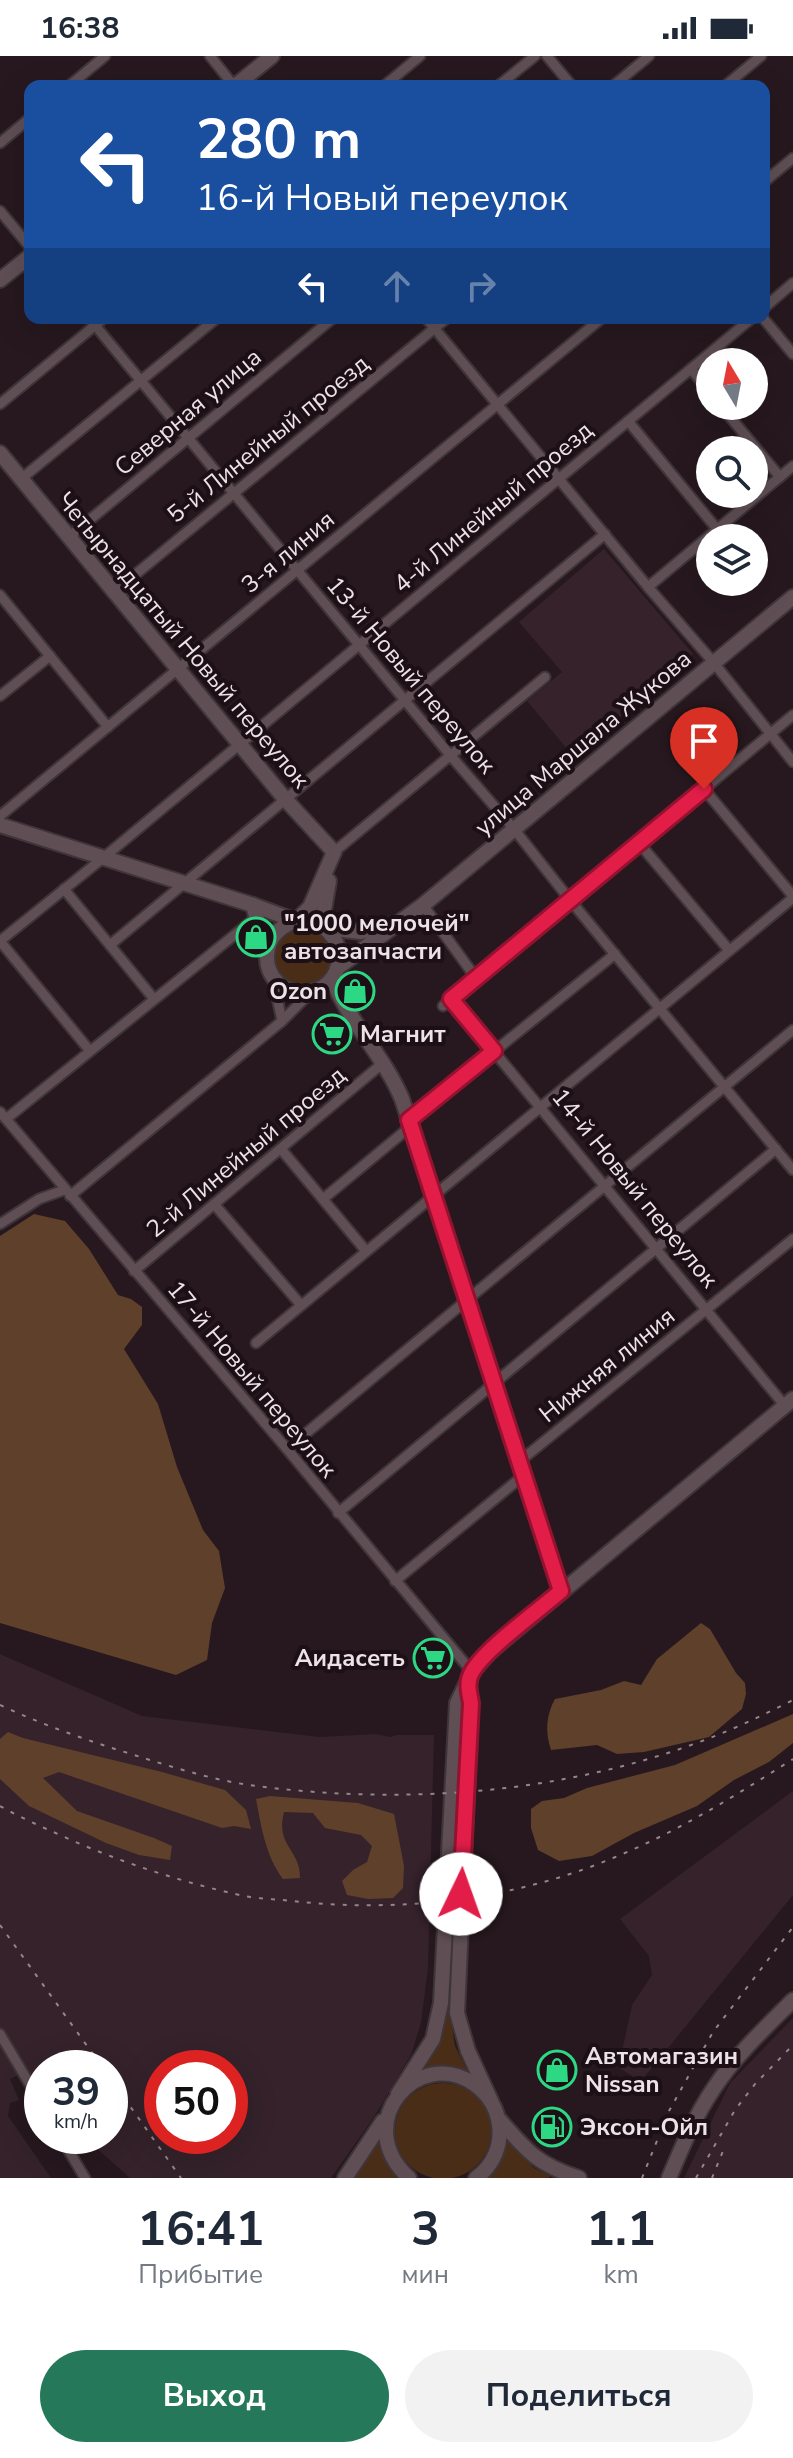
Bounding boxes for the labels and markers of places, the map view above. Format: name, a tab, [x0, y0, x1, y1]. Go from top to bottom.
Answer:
pin	[670, 707, 738, 789]
place label: "1000 мелочей" автозапчасти	[284, 907, 469, 967]
shop icon: "1000 мелочей" автозапчасти	[235, 916, 277, 958]
shop icon: Ozon	[334, 970, 376, 1012]
place label: Ozon	[269, 975, 327, 1007]
supermarket icon: Магнит	[311, 1013, 353, 1055]
place label: Магнит	[360, 1018, 446, 1050]
supermarket icon: Аидасеть	[412, 1637, 454, 1679]
place label: Аидасеть	[295, 1642, 405, 1674]
place label: Автомагазин Nissan	[585, 2040, 738, 2100]
shop icon: Автомагазин Nissan	[536, 2049, 578, 2091]
fuel station icon: Эксон-Ойл	[531, 2106, 573, 2148]
place label: Эксон-Ойл	[580, 2111, 708, 2143]

